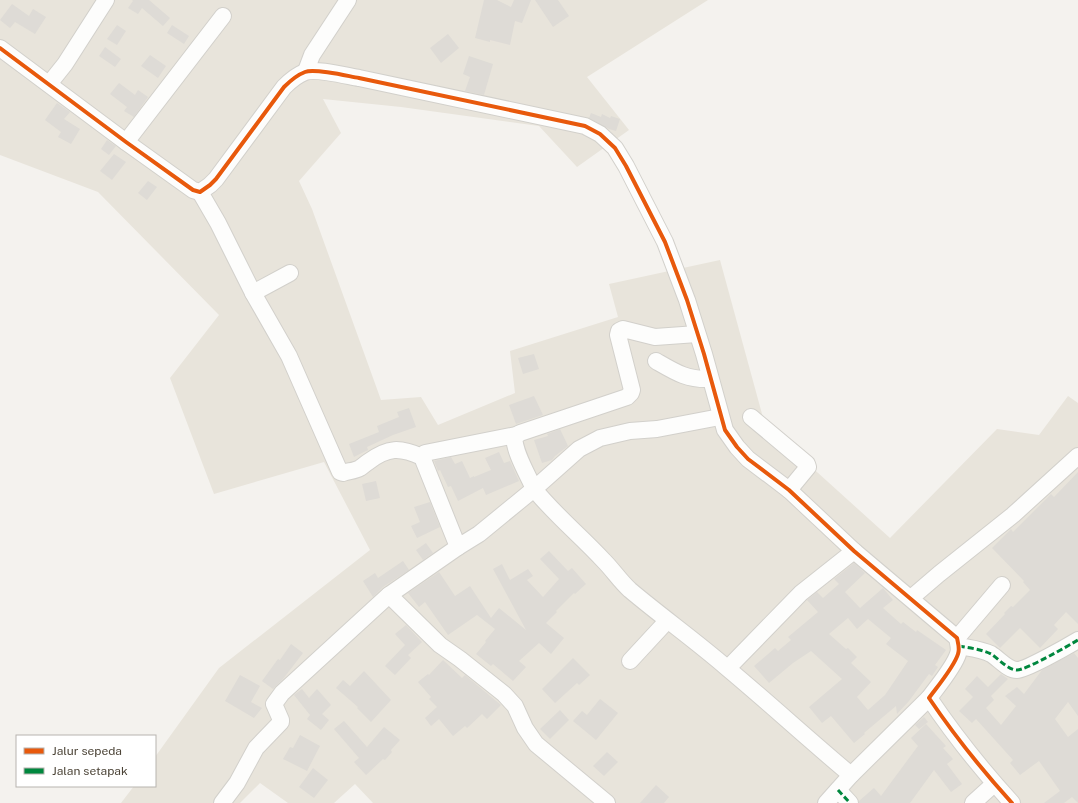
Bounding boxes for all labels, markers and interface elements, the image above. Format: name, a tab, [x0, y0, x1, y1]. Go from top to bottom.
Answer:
legend	[16, 735, 156, 787]
text: Jalur sepeda	[52, 744, 122, 758]
text: Jalan setapak	[52, 764, 128, 778]

